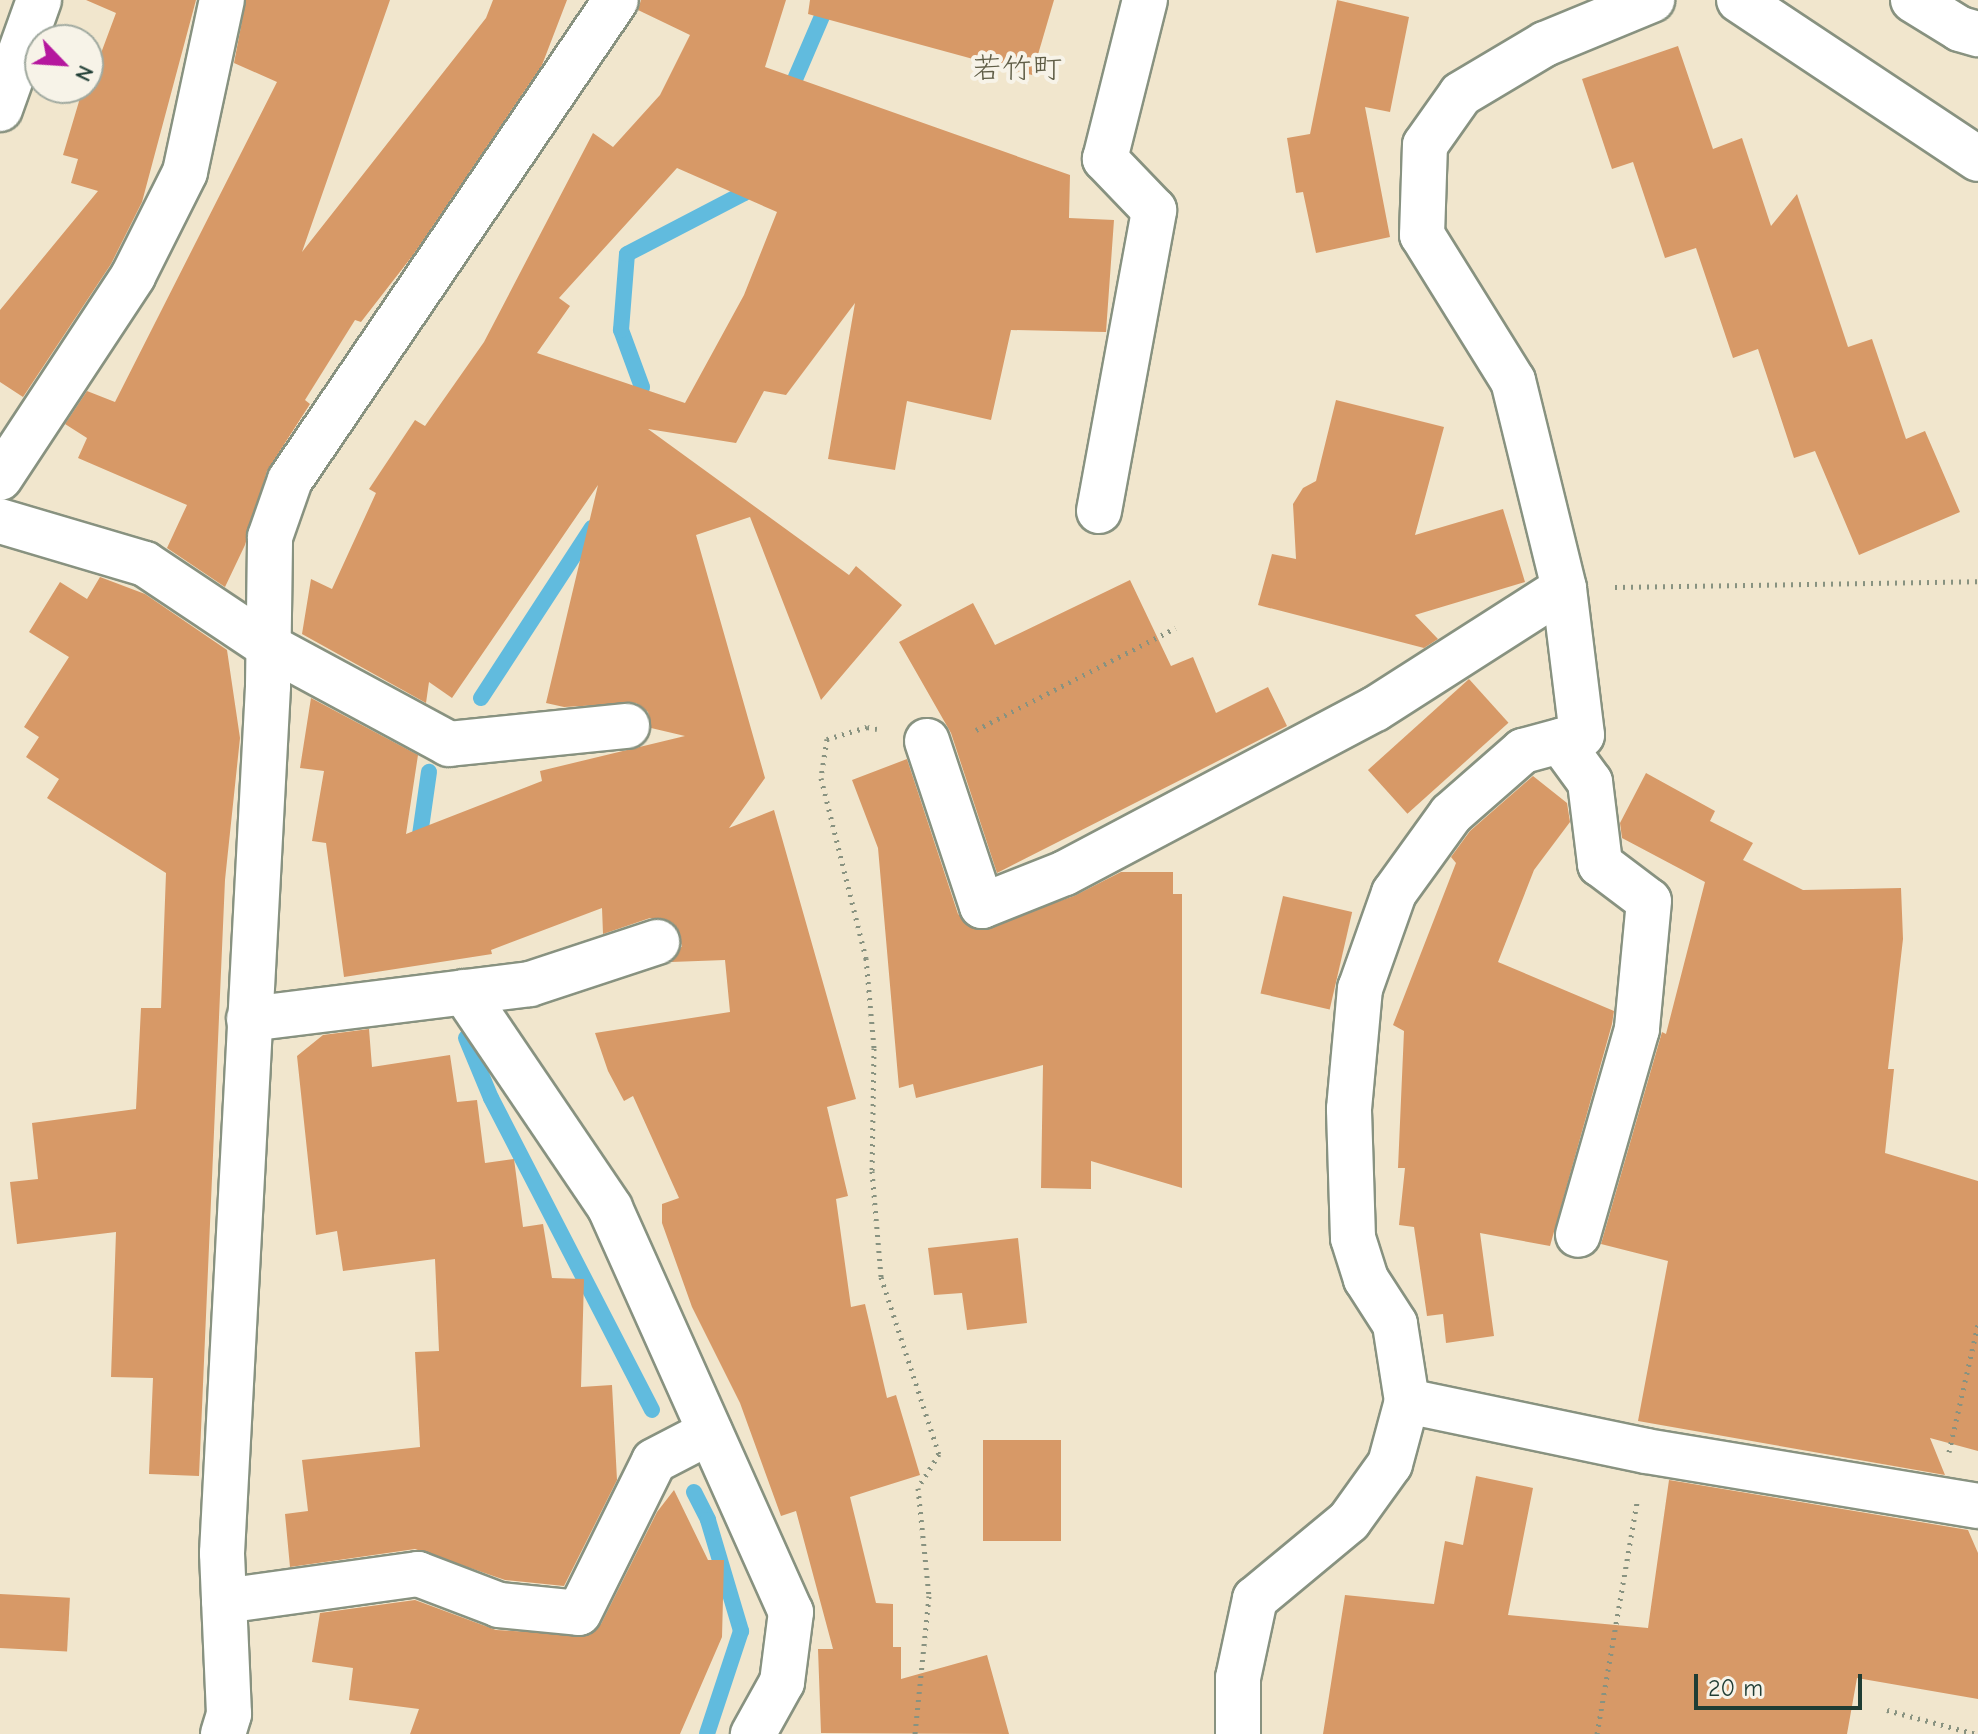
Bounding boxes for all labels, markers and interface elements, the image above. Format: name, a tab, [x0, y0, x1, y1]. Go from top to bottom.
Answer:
north arrow	[24, 24, 104, 104]
district label: 若竹町	[972, 51, 1062, 87]
text: N	[69, 61, 99, 85]
scale bar	[1698, 1658, 1866, 1708]
text: 20 m	[1708, 1674, 1763, 1702]

